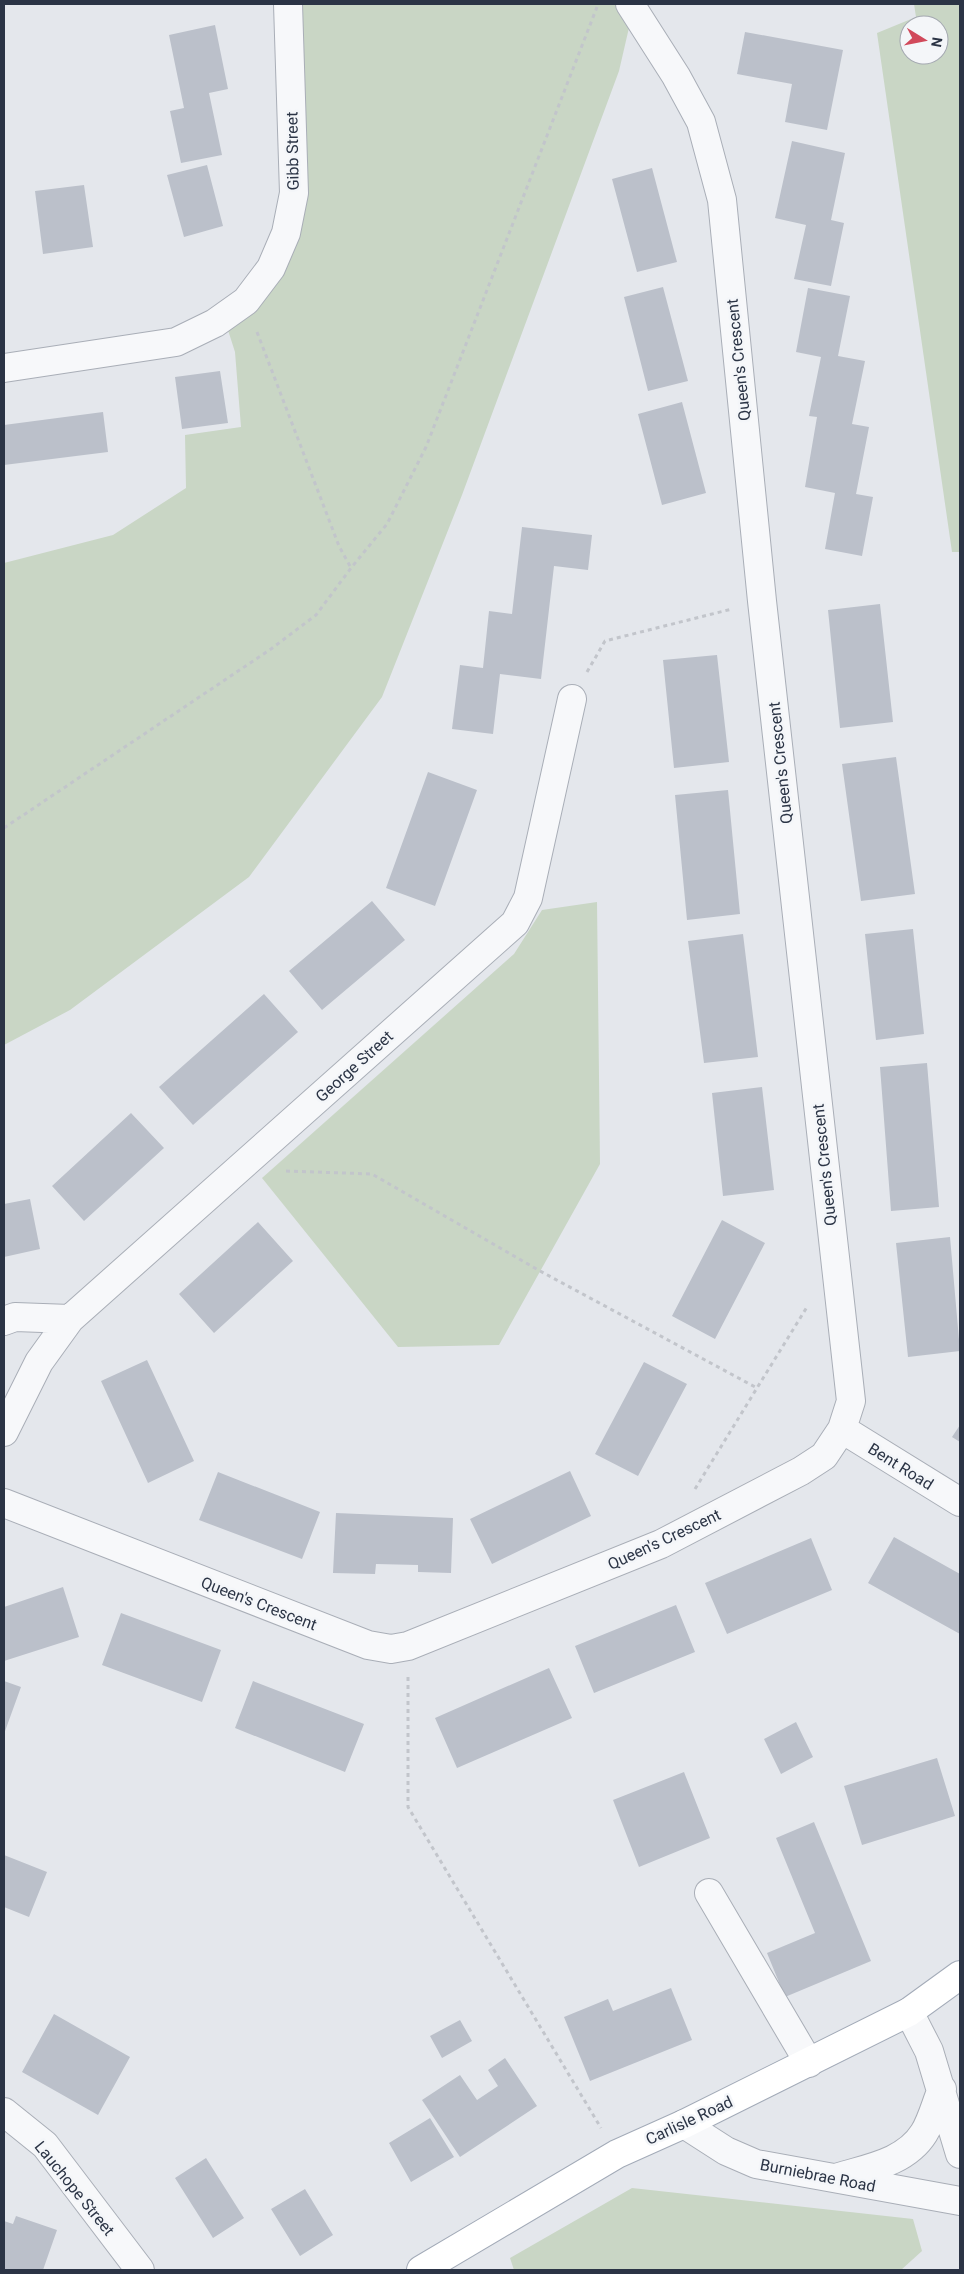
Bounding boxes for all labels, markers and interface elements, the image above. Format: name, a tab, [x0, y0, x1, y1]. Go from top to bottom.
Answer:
north arrow	[899, 15, 949, 65]
text: N	[928, 36, 946, 49]
street label: Gibb Street	[282, 111, 303, 191]
street label: Queen's Crescent	[723, 298, 754, 422]
street label: Queen's Crescent	[765, 701, 796, 825]
street label: George Street	[312, 1027, 397, 1106]
street label: Queen's Crescent	[809, 1103, 840, 1227]
street label: Bent Road	[865, 1439, 937, 1494]
street label: Queen's Crescent	[605, 1505, 724, 1574]
street label: Queen's Crescent	[198, 1573, 319, 1634]
street label: Carlisle Road	[643, 2092, 736, 2149]
street label: Lauchope Street	[31, 2137, 119, 2239]
street label: Burniebrae Road	[758, 2155, 877, 2196]

